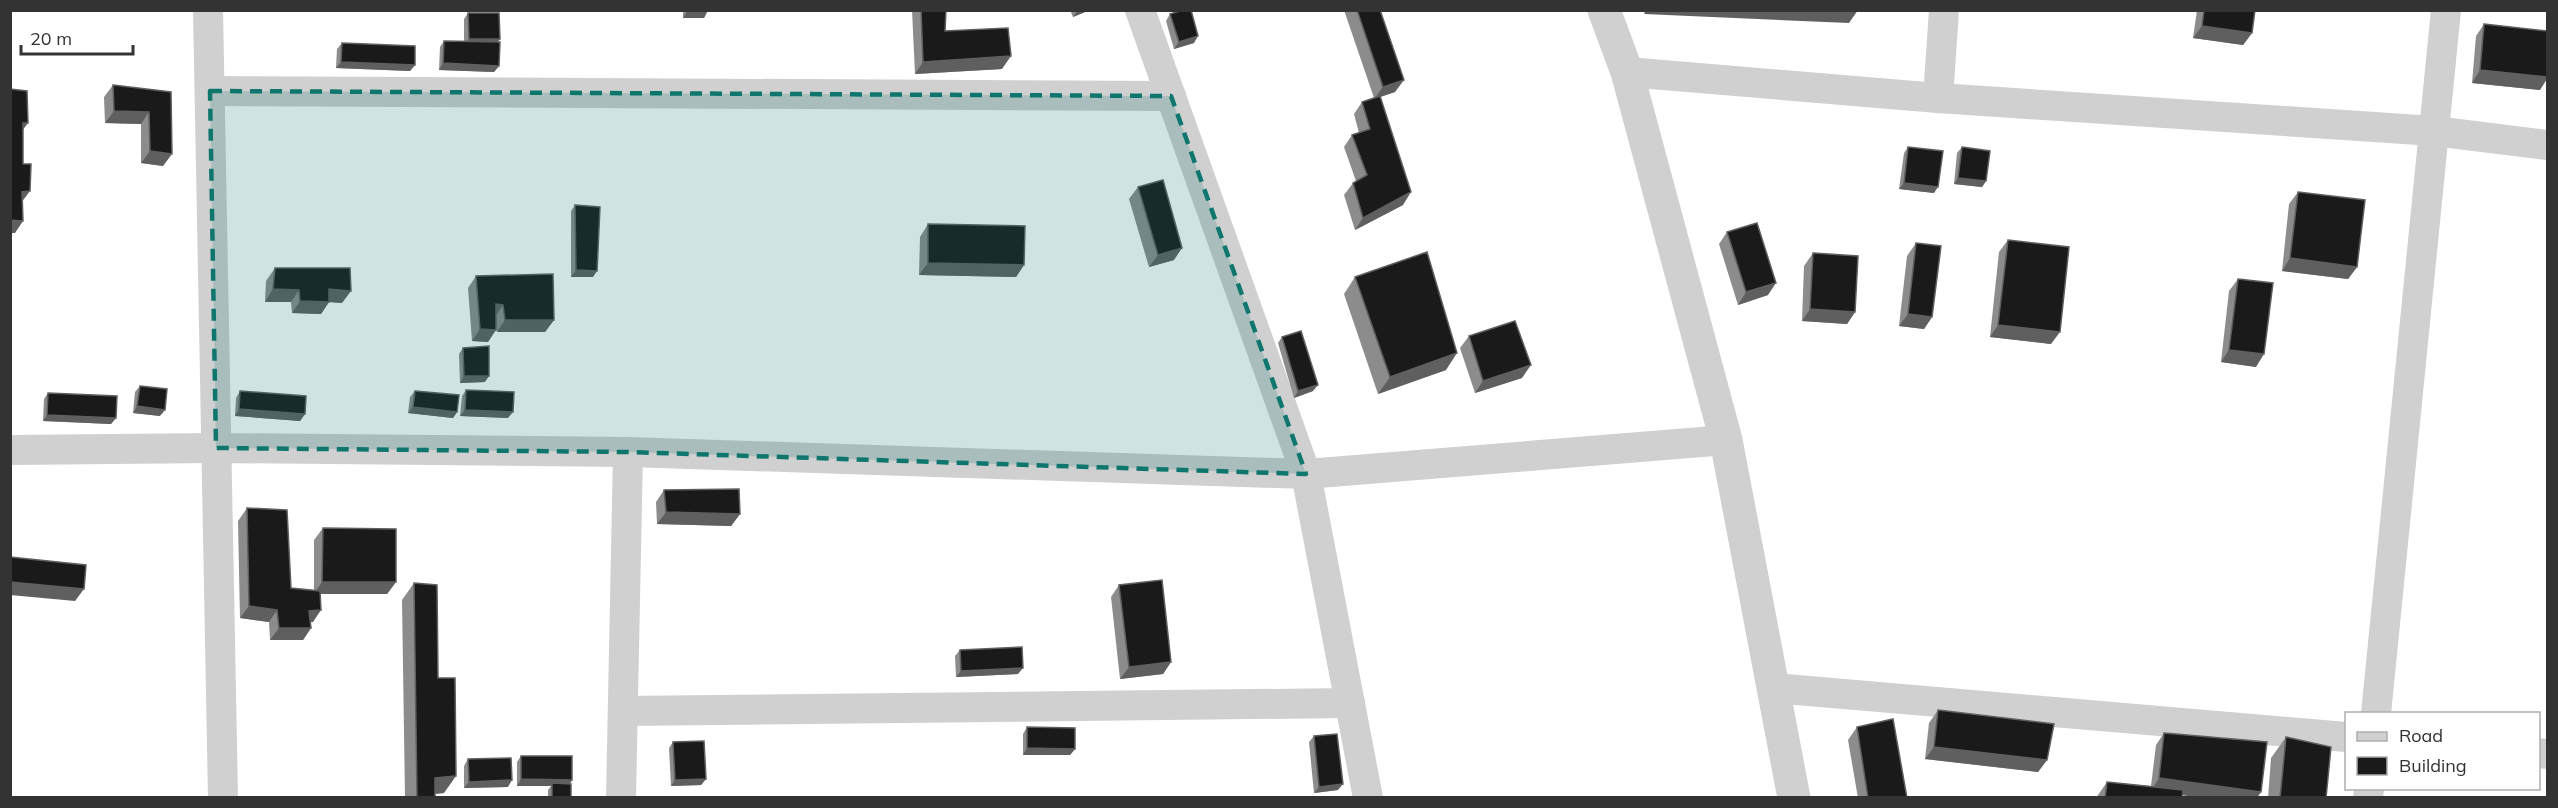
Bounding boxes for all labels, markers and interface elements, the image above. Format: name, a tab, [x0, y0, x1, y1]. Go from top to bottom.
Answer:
scale bar	[21, 18, 134, 56]
text: 20 m	[30, 27, 72, 50]
legend	[2345, 712, 2540, 790]
text: Road	[2399, 724, 2443, 747]
text: Building	[2399, 754, 2467, 777]

